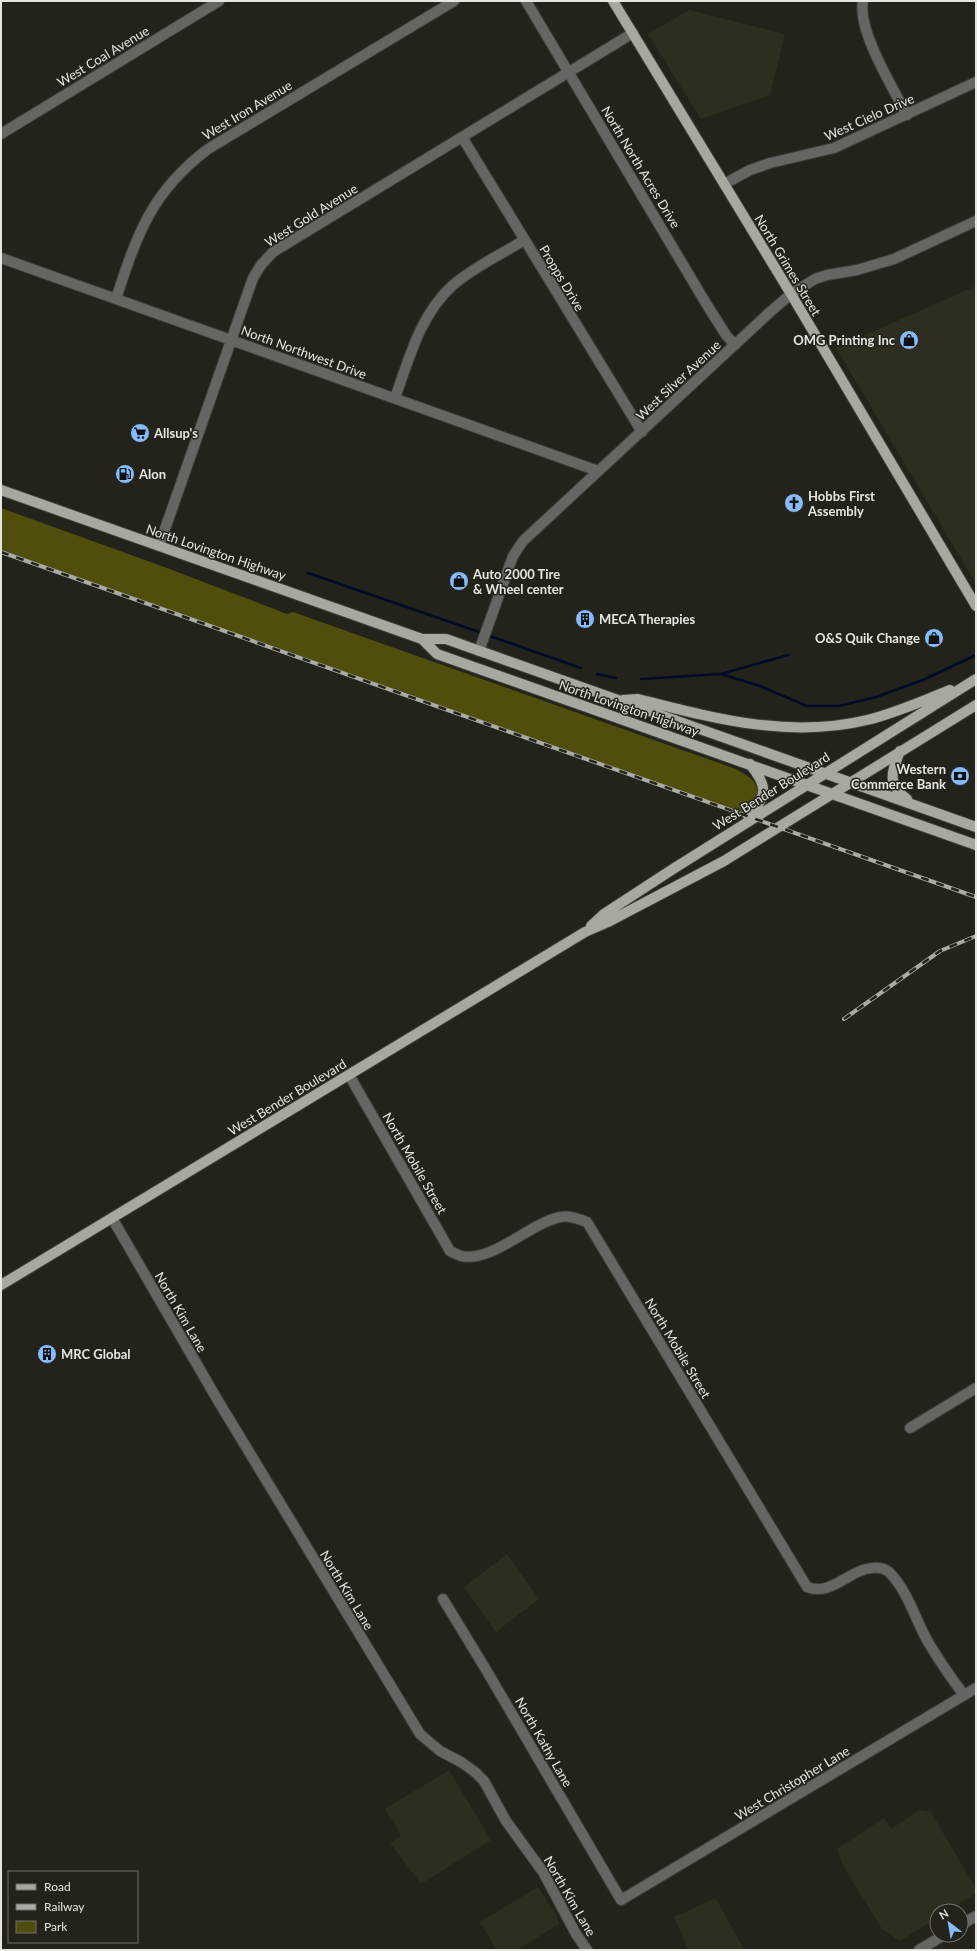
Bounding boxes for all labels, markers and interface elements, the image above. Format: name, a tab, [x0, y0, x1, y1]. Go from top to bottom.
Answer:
street label: West Coal Avenue	[54, 22, 152, 90]
street label: West Iron Avenue	[199, 77, 295, 143]
street label: West Cielo Drive	[822, 90, 917, 144]
street label: North North Acres Drive	[598, 103, 684, 231]
street label: West Gold Avenue	[262, 180, 360, 250]
street label: North Grimes Street	[752, 212, 825, 319]
street label: Propps Drive	[536, 242, 588, 314]
street label: North Northwest Drive	[239, 322, 369, 382]
shop icon: OMG Printing Inc	[898, 329, 920, 351]
place label: OMG Printing Inc	[793, 332, 896, 348]
street label: West Silver Avenue	[632, 336, 724, 423]
supermarket icon: Allsup's	[129, 422, 151, 444]
place label: Allsup's	[153, 425, 198, 441]
fuel station icon: Alon	[114, 463, 136, 485]
place label: Alon	[138, 466, 166, 482]
place label: Hobbs First Assembly	[807, 488, 875, 519]
church icon: Hobbs First Assembly	[783, 492, 805, 514]
street label: North Lovington Highway	[144, 521, 288, 584]
place label: Auto 2000 Tire & Wheel center	[472, 566, 564, 597]
shop icon: Auto 2000 Tire & Wheel center	[448, 570, 470, 592]
building icon: MECA Therapies	[574, 608, 596, 630]
place label: MECA Therapies	[599, 611, 695, 627]
shop icon: O&S Quik Change	[923, 627, 945, 649]
place label: O&S Quik Change	[815, 630, 920, 646]
street label: North Lovington Highway	[557, 677, 701, 740]
street label: West Bender Boulevard	[709, 748, 833, 834]
place label: Western Commerce Bank	[851, 761, 946, 792]
bank icon: Western Commerce Bank	[949, 765, 971, 787]
street label: West Bender Boulevard	[225, 1055, 349, 1139]
street label: North Mobile Street	[380, 1110, 451, 1217]
street label: North Kim Lane	[152, 1269, 211, 1355]
street label: North Mobile Street	[642, 1295, 714, 1401]
building icon: MRC Global	[36, 1343, 58, 1365]
place label: MRC Global	[61, 1346, 131, 1362]
street label: North Kim Lane	[317, 1547, 377, 1633]
street label: North Kathy Lane	[512, 1694, 576, 1790]
street label: West Christopher Lane	[732, 1742, 852, 1824]
street label: North Kim Lane	[541, 1853, 600, 1939]
legend	[8, 1871, 138, 1943]
text: Road	[44, 1879, 71, 1894]
text: Railway	[44, 1899, 85, 1914]
north arrow	[929, 1903, 969, 1943]
text: N	[937, 1906, 951, 1922]
text: Park	[44, 1919, 68, 1934]

